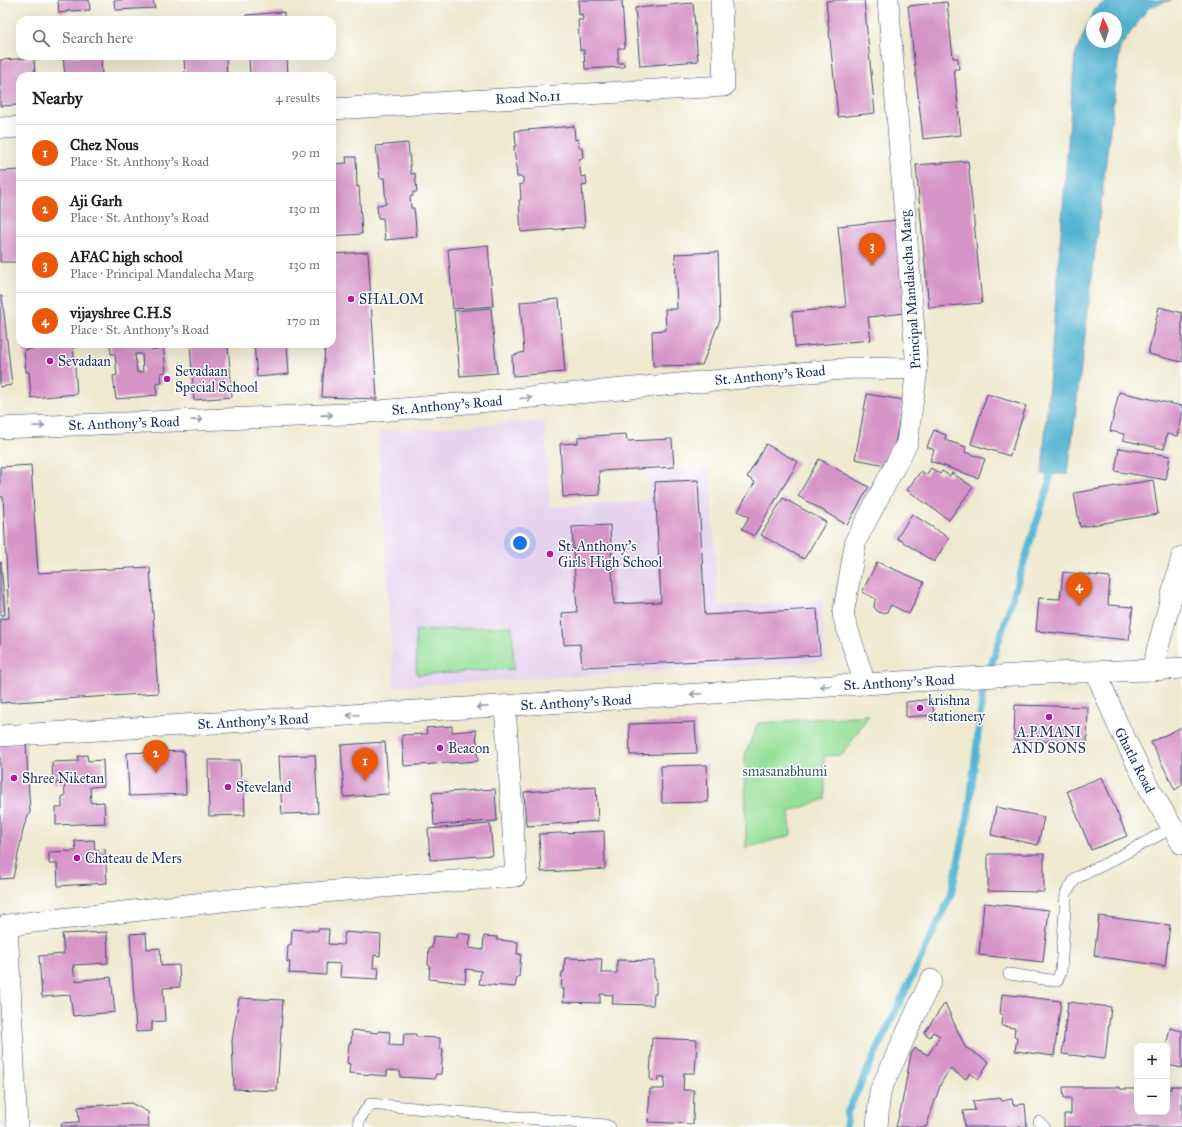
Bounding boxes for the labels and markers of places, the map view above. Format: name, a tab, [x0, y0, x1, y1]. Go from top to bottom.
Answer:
pin: 3	[859, 233, 885, 266]
place label: SHALOM	[359, 291, 424, 308]
marker: SHALOM	[346, 294, 356, 304]
place label: Sevadaan	[58, 353, 111, 370]
marker: Sevadaan	[45, 356, 55, 366]
place label: Sevadaan Special School	[175, 363, 258, 396]
marker: Sevadaan Special School	[162, 374, 172, 384]
place label: St. Anthony's Girls High School	[558, 538, 662, 571]
marker: St. Anthony's Girls High School	[545, 549, 555, 559]
pin: 4	[1066, 573, 1092, 606]
place label: krishna stationery	[928, 692, 986, 725]
marker: krishna stationery	[915, 703, 925, 713]
marker: A.P.MANI AND SONS	[1044, 712, 1054, 722]
place label: A.P.MANI AND SONS	[1011, 724, 1086, 757]
pin: 2	[143, 740, 169, 773]
place label: Beacon	[448, 740, 490, 757]
marker: Beacon	[435, 743, 445, 753]
pin: 1	[352, 748, 378, 781]
place label: Shree Niketan	[22, 770, 104, 787]
marker: Shree Niketan	[9, 773, 19, 783]
place label: Steveland	[236, 779, 291, 796]
marker: Steveland	[223, 782, 233, 792]
place label: Chateau de Mers	[85, 850, 182, 867]
marker: Chateau de Mers	[72, 853, 82, 863]

